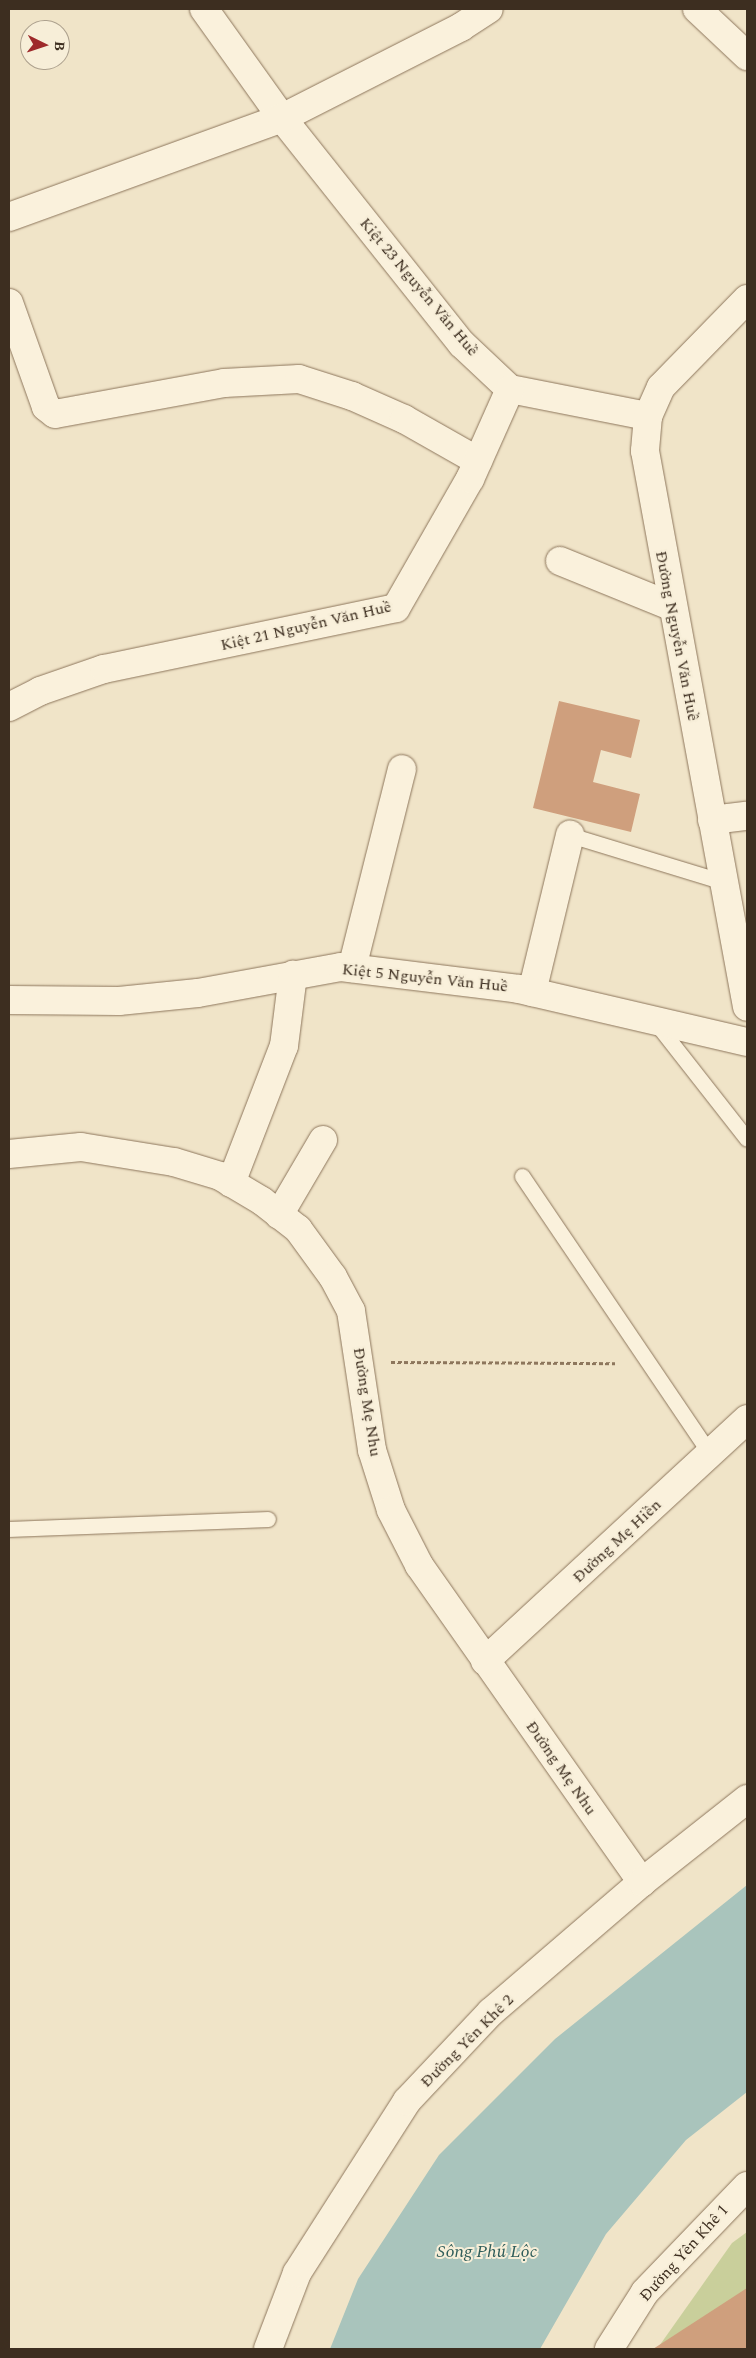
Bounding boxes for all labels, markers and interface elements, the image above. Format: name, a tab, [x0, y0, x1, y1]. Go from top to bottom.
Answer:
north arrow	[20, 20, 70, 70]
text: B	[49, 40, 70, 52]
street label: Kiệt 23 Nguyễn Văn Huề	[355, 214, 483, 360]
street label: Đường Nguyễn Văn Huề	[651, 549, 703, 723]
street label: Kiệt 21 Nguyễn Văn Huề	[219, 597, 393, 655]
street label: Kiệt 5 Nguyễn Văn Huề	[341, 960, 509, 996]
street label: Đường Mẹ Nhu	[349, 1346, 385, 1458]
street label: Đường Mẹ Hiền	[569, 1495, 665, 1587]
street label: Đường Mẹ Nhu	[522, 1717, 600, 1819]
street label: Đường Yên Khê 2	[416, 1990, 518, 2092]
street label: Đường Yên Khê 1	[635, 2201, 733, 2305]
water label: Sông Phú Lộc	[437, 2241, 537, 2263]

